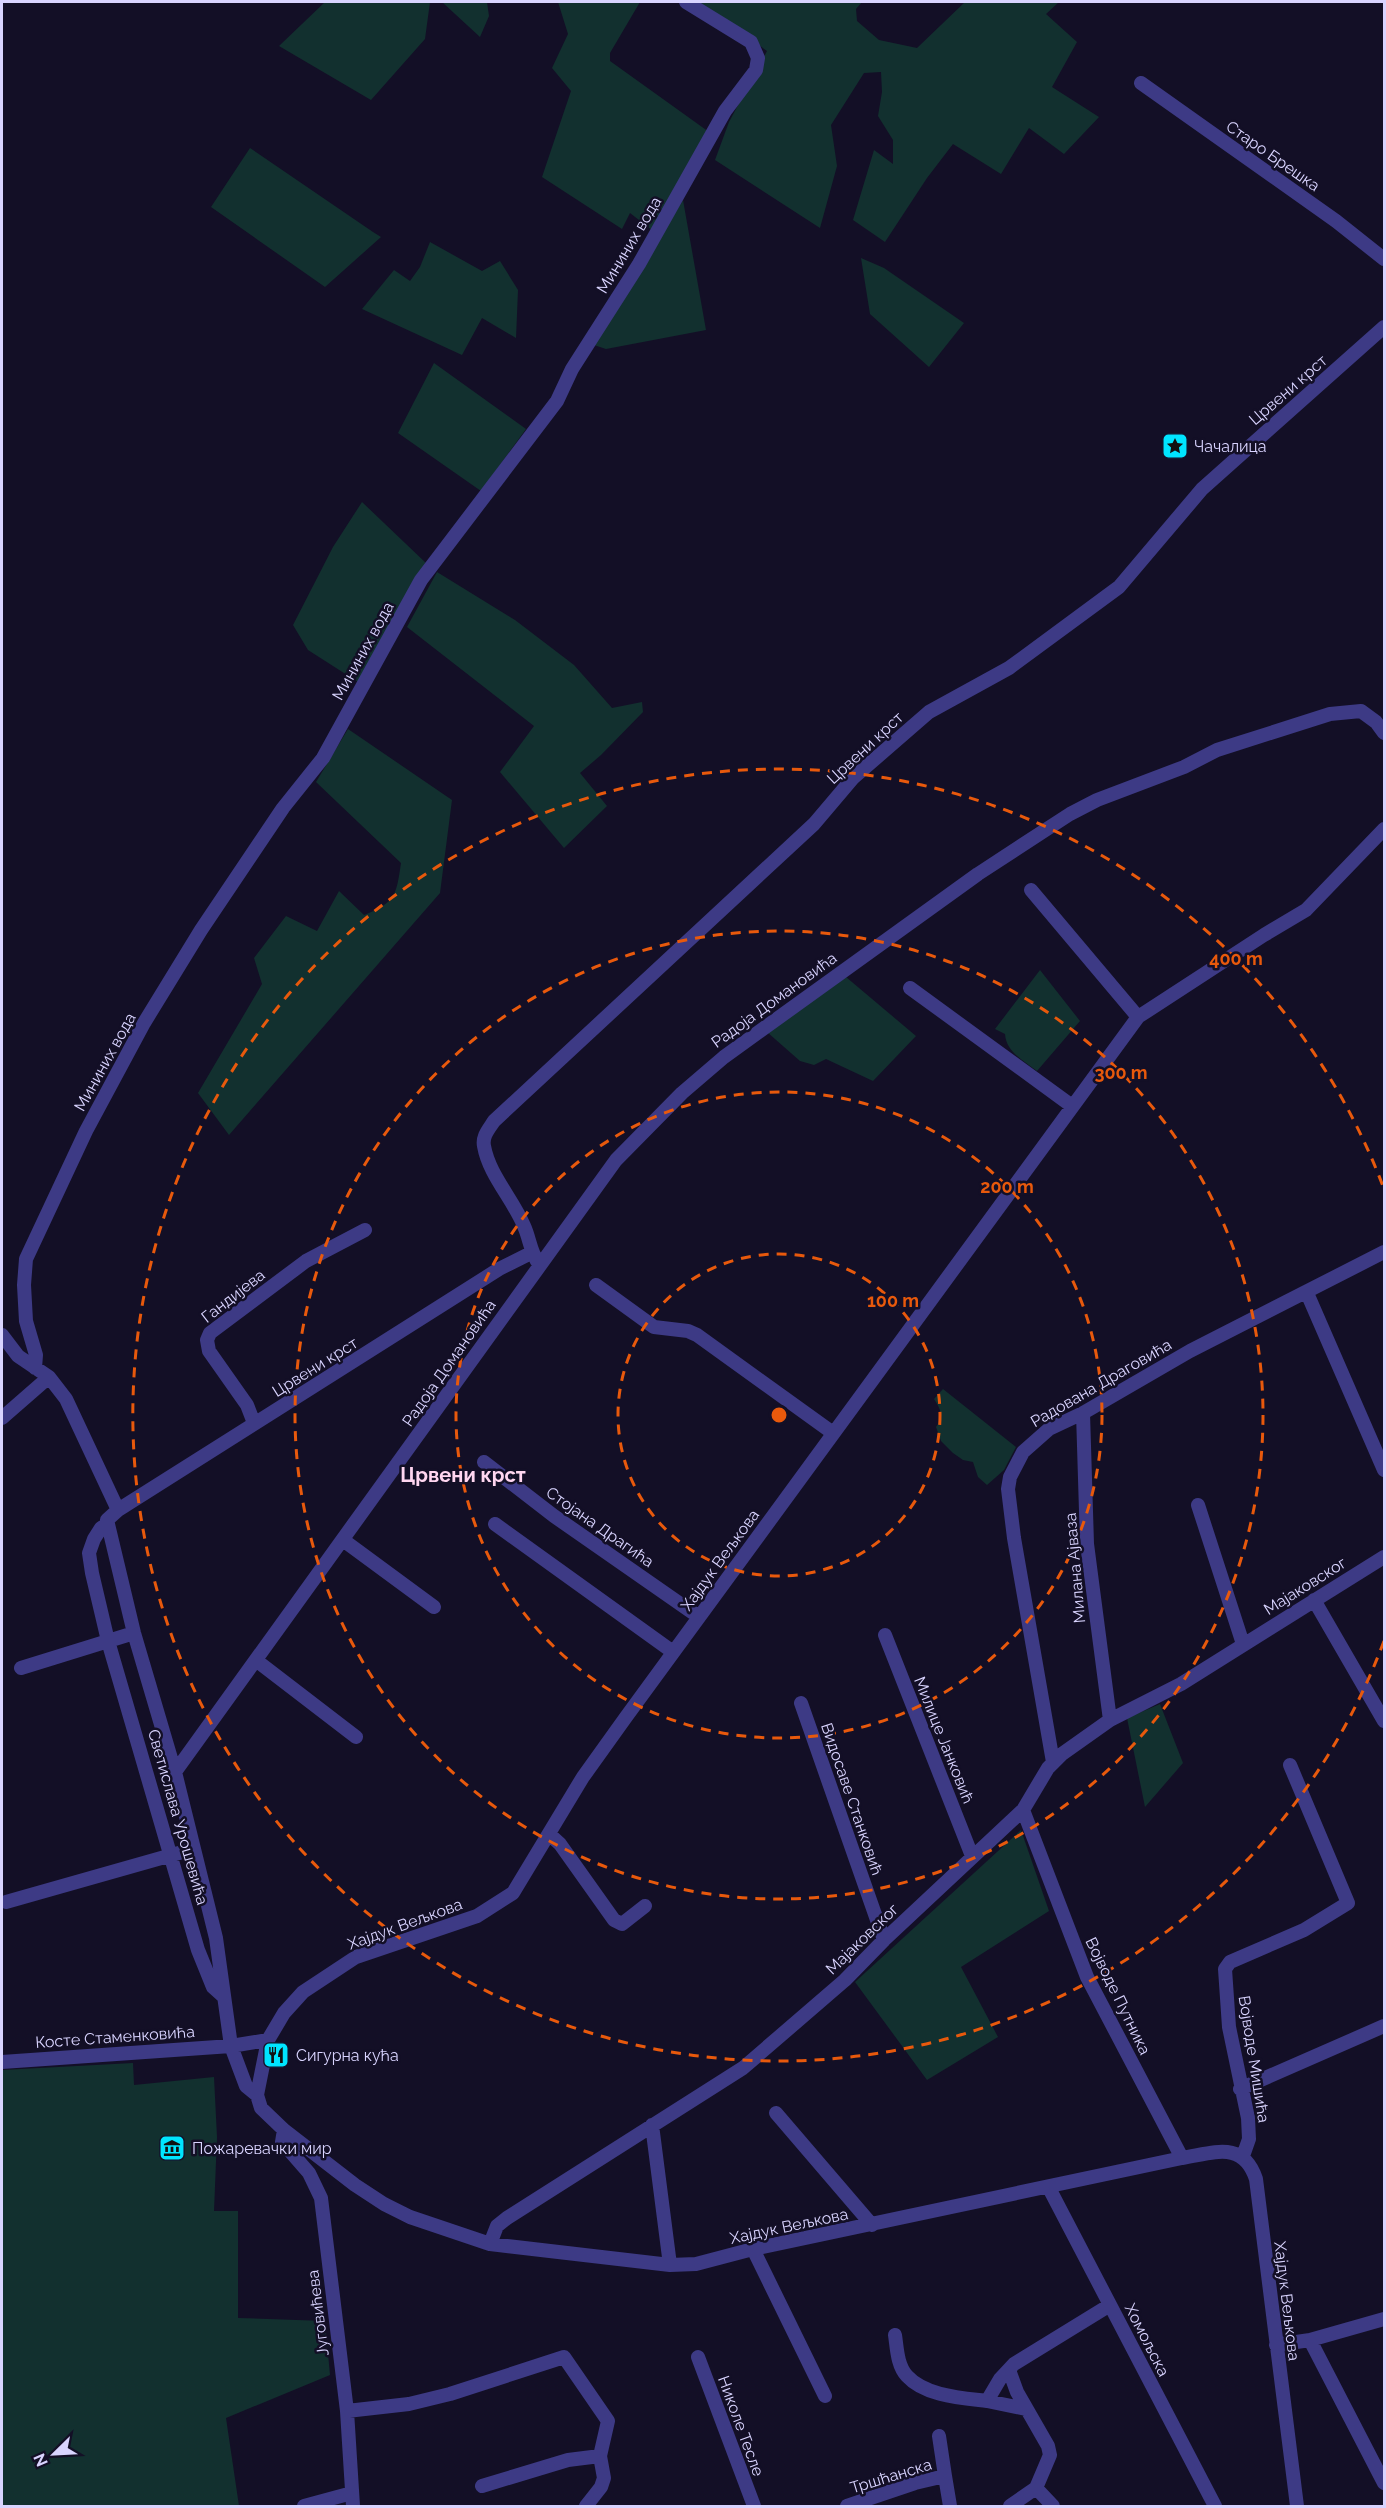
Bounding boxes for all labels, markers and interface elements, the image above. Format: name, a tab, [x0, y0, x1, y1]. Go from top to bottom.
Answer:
street label: Старо Брешка	[1222, 117, 1324, 195]
street label: Мининих вода	[593, 193, 665, 297]
street label: Црвени крст	[1245, 351, 1331, 429]
place icon: Чачалица	[1160, 431, 1190, 461]
place label: Чачалица	[1194, 437, 1267, 456]
street label: Мининих вода	[328, 599, 398, 703]
street label: Црвени крст	[823, 708, 907, 788]
street label: Радоја Домановића	[708, 948, 840, 1052]
text: 400 m	[1209, 948, 1263, 969]
street label: Мининих вода	[70, 1010, 140, 1114]
text: 300 m	[1094, 1062, 1148, 1083]
text: 200 m	[980, 1176, 1034, 1197]
street label: Гандијева	[197, 1265, 269, 1327]
text: 100 m	[867, 1290, 919, 1311]
street label: Радоја Домановића	[398, 1296, 500, 1430]
street label: Црвени крст	[269, 1333, 362, 1401]
street label: Радована Драговића	[1027, 1335, 1175, 1431]
centre of rings	[769, 1405, 789, 1425]
district label: Црвени крст	[400, 1463, 526, 1487]
street label: Стојана Драгића	[542, 1483, 658, 1571]
street label: Хајдук Вељкова	[677, 1506, 763, 1614]
street label: Милана Ајваза	[1061, 1512, 1089, 1624]
street label: Мајаковског	[1260, 1553, 1350, 1619]
street label: Милице Јанковић	[910, 1674, 978, 1806]
street label: Видосаве Станковић	[817, 1720, 887, 1878]
street label: Светислава Урошевића	[144, 1727, 212, 1907]
street label: Хајдук Вељкова	[345, 1895, 465, 1953]
street label: Мајаковског	[822, 1899, 903, 1978]
street label: Војводе Путника	[1081, 1934, 1155, 2058]
street label: Војводе Мишића	[1235, 1994, 1273, 2124]
street label: Косте Стаменковића	[35, 2022, 195, 2052]
restaurant icon: Сигурна кућа	[261, 2040, 291, 2070]
place label: Сигурна кућа	[296, 2046, 399, 2065]
museum icon: Пожаревачки мир	[157, 2133, 187, 2163]
place label: Пожаревачки мир	[192, 2139, 332, 2158]
street label: Хајдук Вељкова	[728, 2204, 850, 2248]
street label: Хајдук Вељкова	[1270, 2240, 1304, 2362]
street label: Југовићева	[303, 2269, 333, 2357]
street label: Хомољска	[1121, 2300, 1173, 2380]
street label: Николе Тесле	[714, 2373, 768, 2479]
north arrow	[24, 2424, 84, 2484]
text: N	[30, 2450, 52, 2469]
street label: Тршћанска	[848, 2455, 934, 2497]

